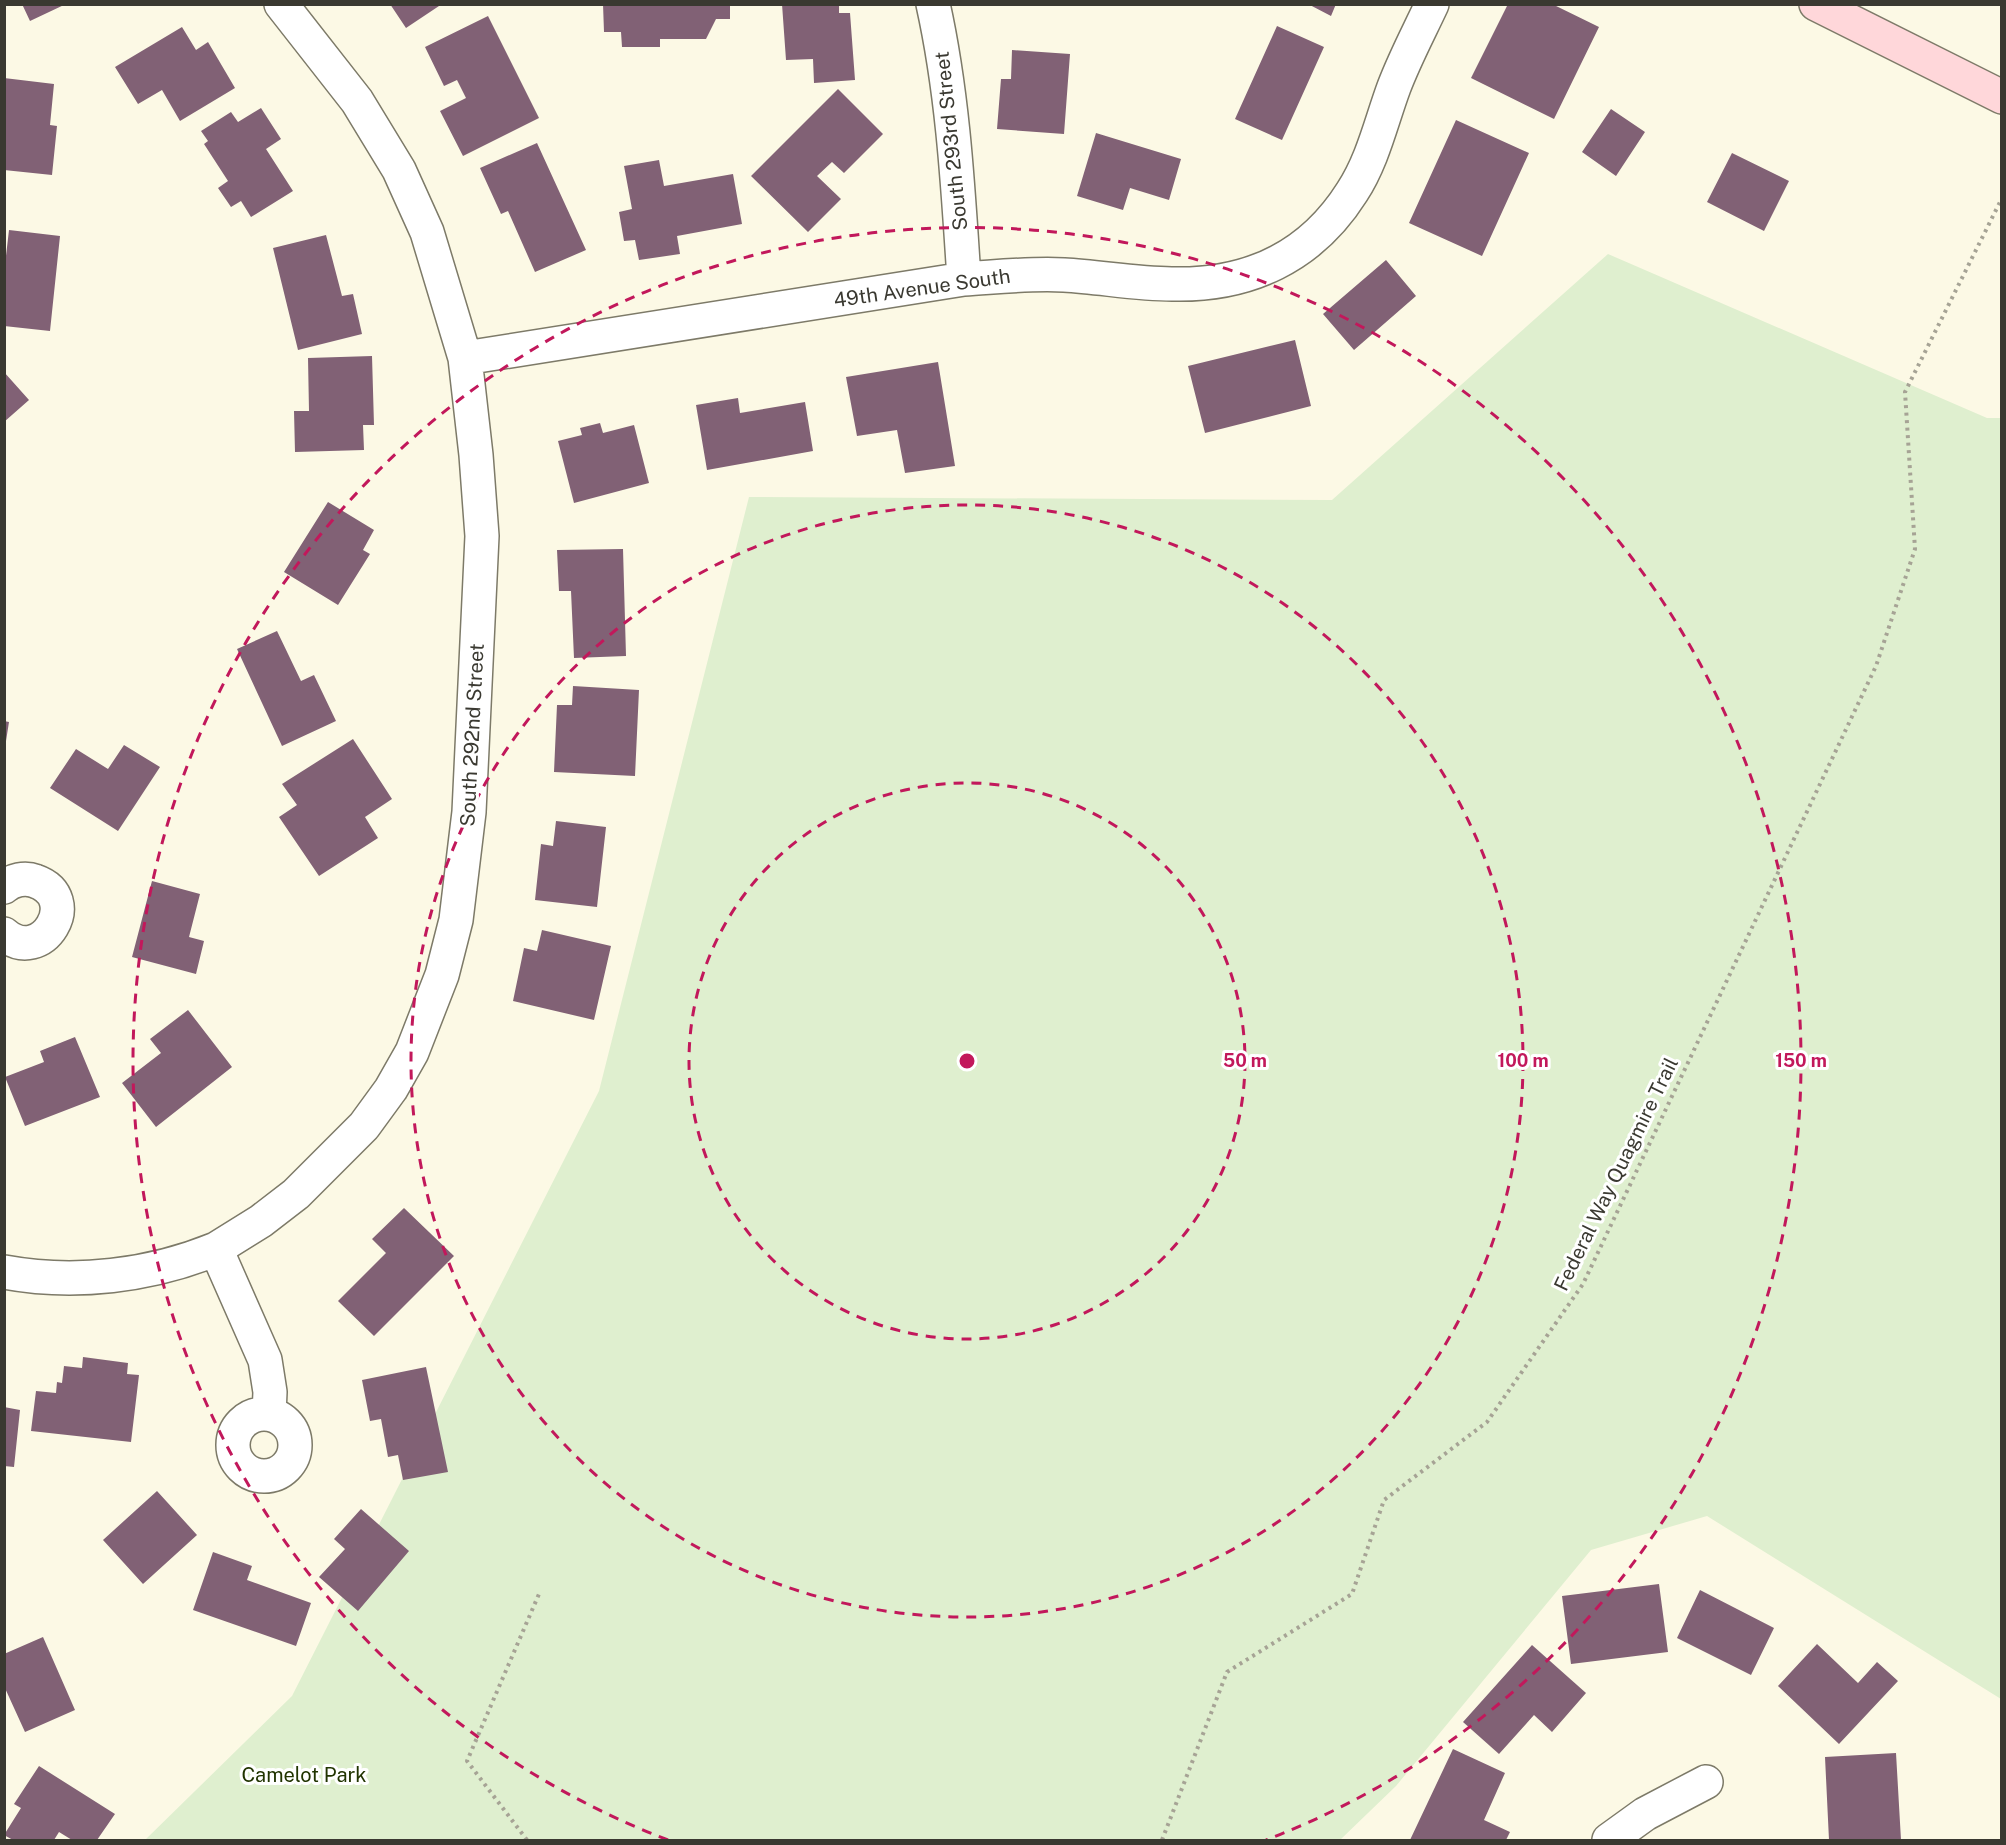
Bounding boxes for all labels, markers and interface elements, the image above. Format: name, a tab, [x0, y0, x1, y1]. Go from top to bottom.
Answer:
street label: South 293rd Street	[930, 50, 972, 232]
street label: 49th Avenue South	[832, 264, 1012, 312]
street label: South 292nd Street	[455, 643, 489, 827]
text: 50 m	[1223, 1050, 1267, 1071]
text: 100 m	[1497, 1050, 1549, 1071]
text: 150 m	[1775, 1050, 1827, 1071]
centre of rings	[957, 1051, 977, 1071]
street label: Federal Way Quagmire Trail	[1549, 1053, 1683, 1295]
park label: Camelot Park	[241, 1763, 367, 1787]

